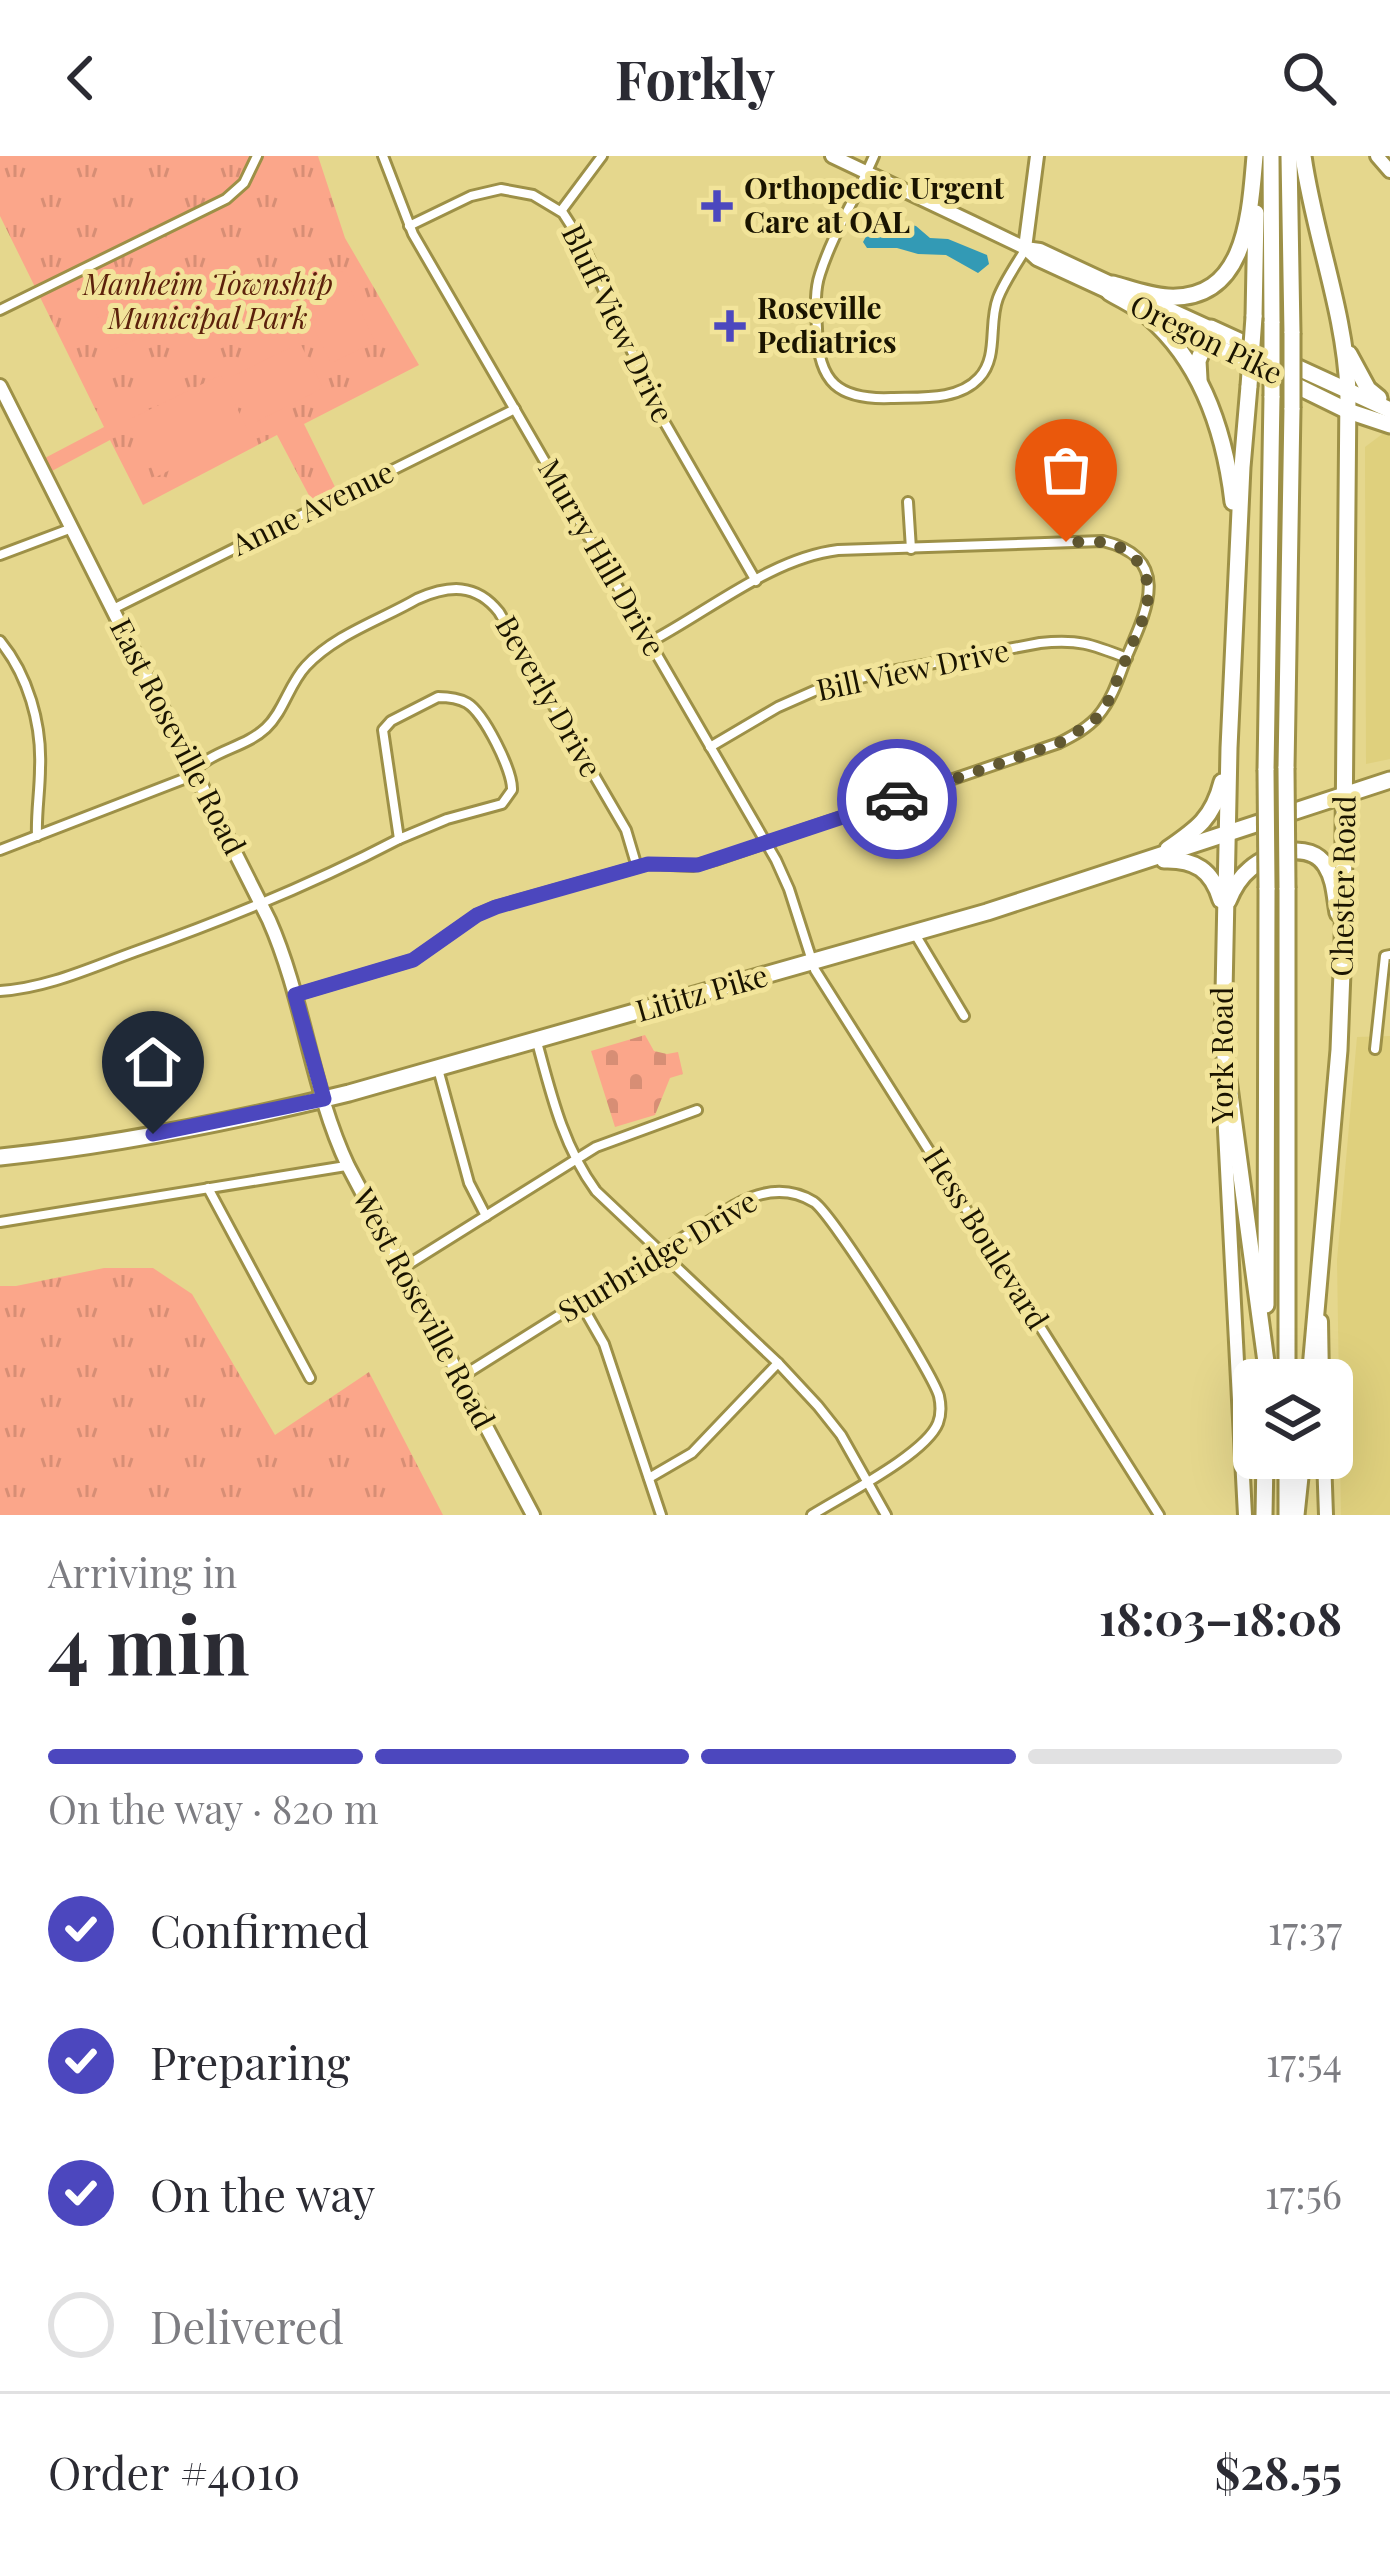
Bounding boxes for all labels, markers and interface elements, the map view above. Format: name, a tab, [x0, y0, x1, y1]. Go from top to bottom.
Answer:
text: Forkly	[615, 42, 775, 114]
icon: back	[48, 45, 114, 111]
icon: search	[1276, 45, 1342, 111]
place label: Orthopedic Urgent Care at OAL	[744, 167, 1005, 241]
marker: Orthopedic Urgent Care at OAL	[701, 190, 733, 222]
street label: Bluff View Drive	[554, 217, 684, 429]
park label: Manheim Township Municipal Park	[81, 263, 333, 337]
street label: Oregon Pike	[1124, 284, 1290, 392]
place label: Roseville Pediatrics	[757, 287, 897, 361]
marker: Roseville Pediatrics	[714, 310, 746, 342]
pin	[1015, 419, 1117, 542]
icon: bag	[1033, 437, 1099, 503]
street label: Anne Avenue	[224, 451, 400, 564]
street label: Murry Hill Drive	[530, 451, 675, 663]
street label: Beverly Drive	[487, 608, 612, 784]
street label: East Roseville Road	[102, 611, 256, 861]
street label: Bill View Drive	[813, 629, 1013, 709]
courier	[837, 739, 957, 859]
icon: car	[864, 766, 930, 832]
street label: Chester Road	[1320, 795, 1364, 977]
street label: Lititz Pike	[631, 954, 772, 1030]
street label: York Road	[1201, 987, 1241, 1124]
pin	[102, 1011, 204, 1134]
icon: home	[120, 1029, 186, 1095]
street label: Hess Boulevard	[915, 1140, 1059, 1336]
street label: West Roseville Road	[344, 1180, 505, 1435]
street label: Sturbridge Drive	[550, 1180, 764, 1330]
map controls	[1233, 1359, 1353, 1479]
button: layers	[1233, 1359, 1353, 1479]
text: Arriving in	[48, 1546, 237, 1598]
text: 18:03–18:08	[1099, 1587, 1342, 1647]
text: 4 min	[48, 1591, 250, 1695]
text: On the way · 820 m	[48, 1782, 379, 1834]
icon: check	[48, 1896, 114, 1962]
text: Confirmed	[150, 1899, 369, 1959]
text: 17:37	[1268, 1903, 1342, 1955]
icon: check	[48, 2028, 114, 2094]
text: Preparing	[150, 2031, 350, 2091]
text: 17:54	[1266, 2035, 1342, 2087]
icon: check	[48, 2160, 114, 2226]
text: On the way	[150, 2163, 375, 2223]
text: 17:56	[1265, 2167, 1342, 2219]
text: Delivered	[150, 2295, 344, 2355]
text: Order #4010	[48, 2441, 300, 2501]
text: $28.55	[1215, 2441, 1342, 2501]

